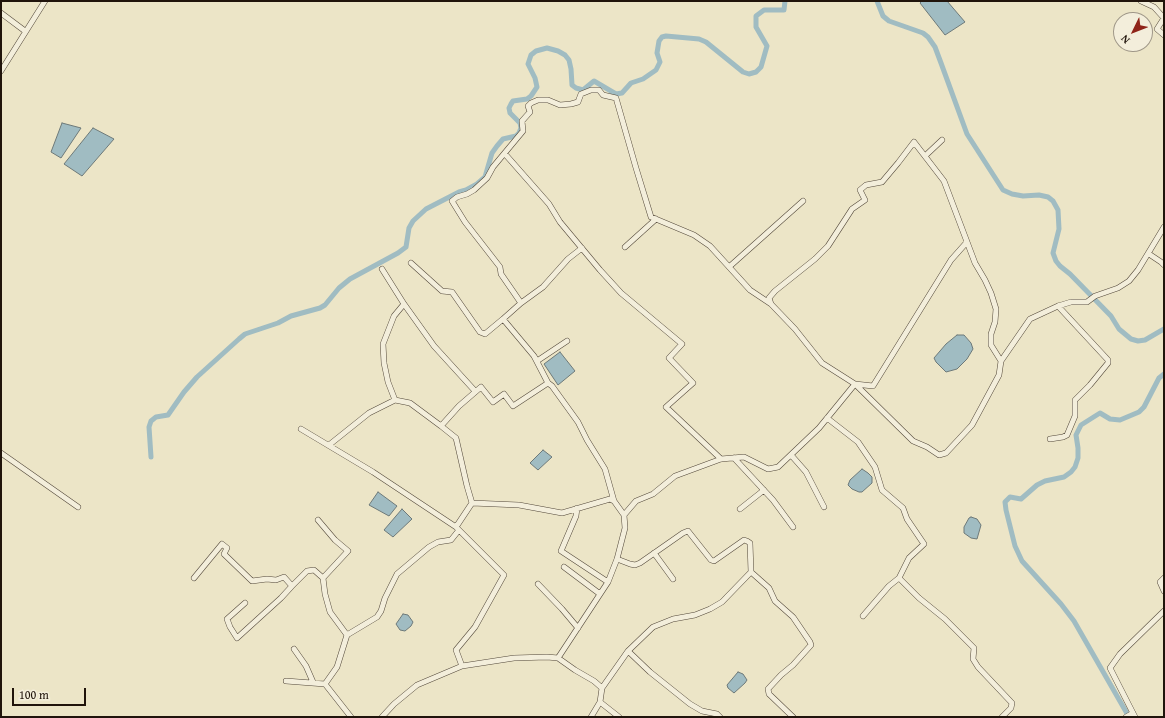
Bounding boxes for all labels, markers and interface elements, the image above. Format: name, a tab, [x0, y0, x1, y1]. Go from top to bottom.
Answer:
north arrow	[1113, 12, 1153, 52]
text: N	[1117, 31, 1133, 48]
scale bar	[14, 680, 88, 706]
text: 100 m	[19, 686, 49, 703]

